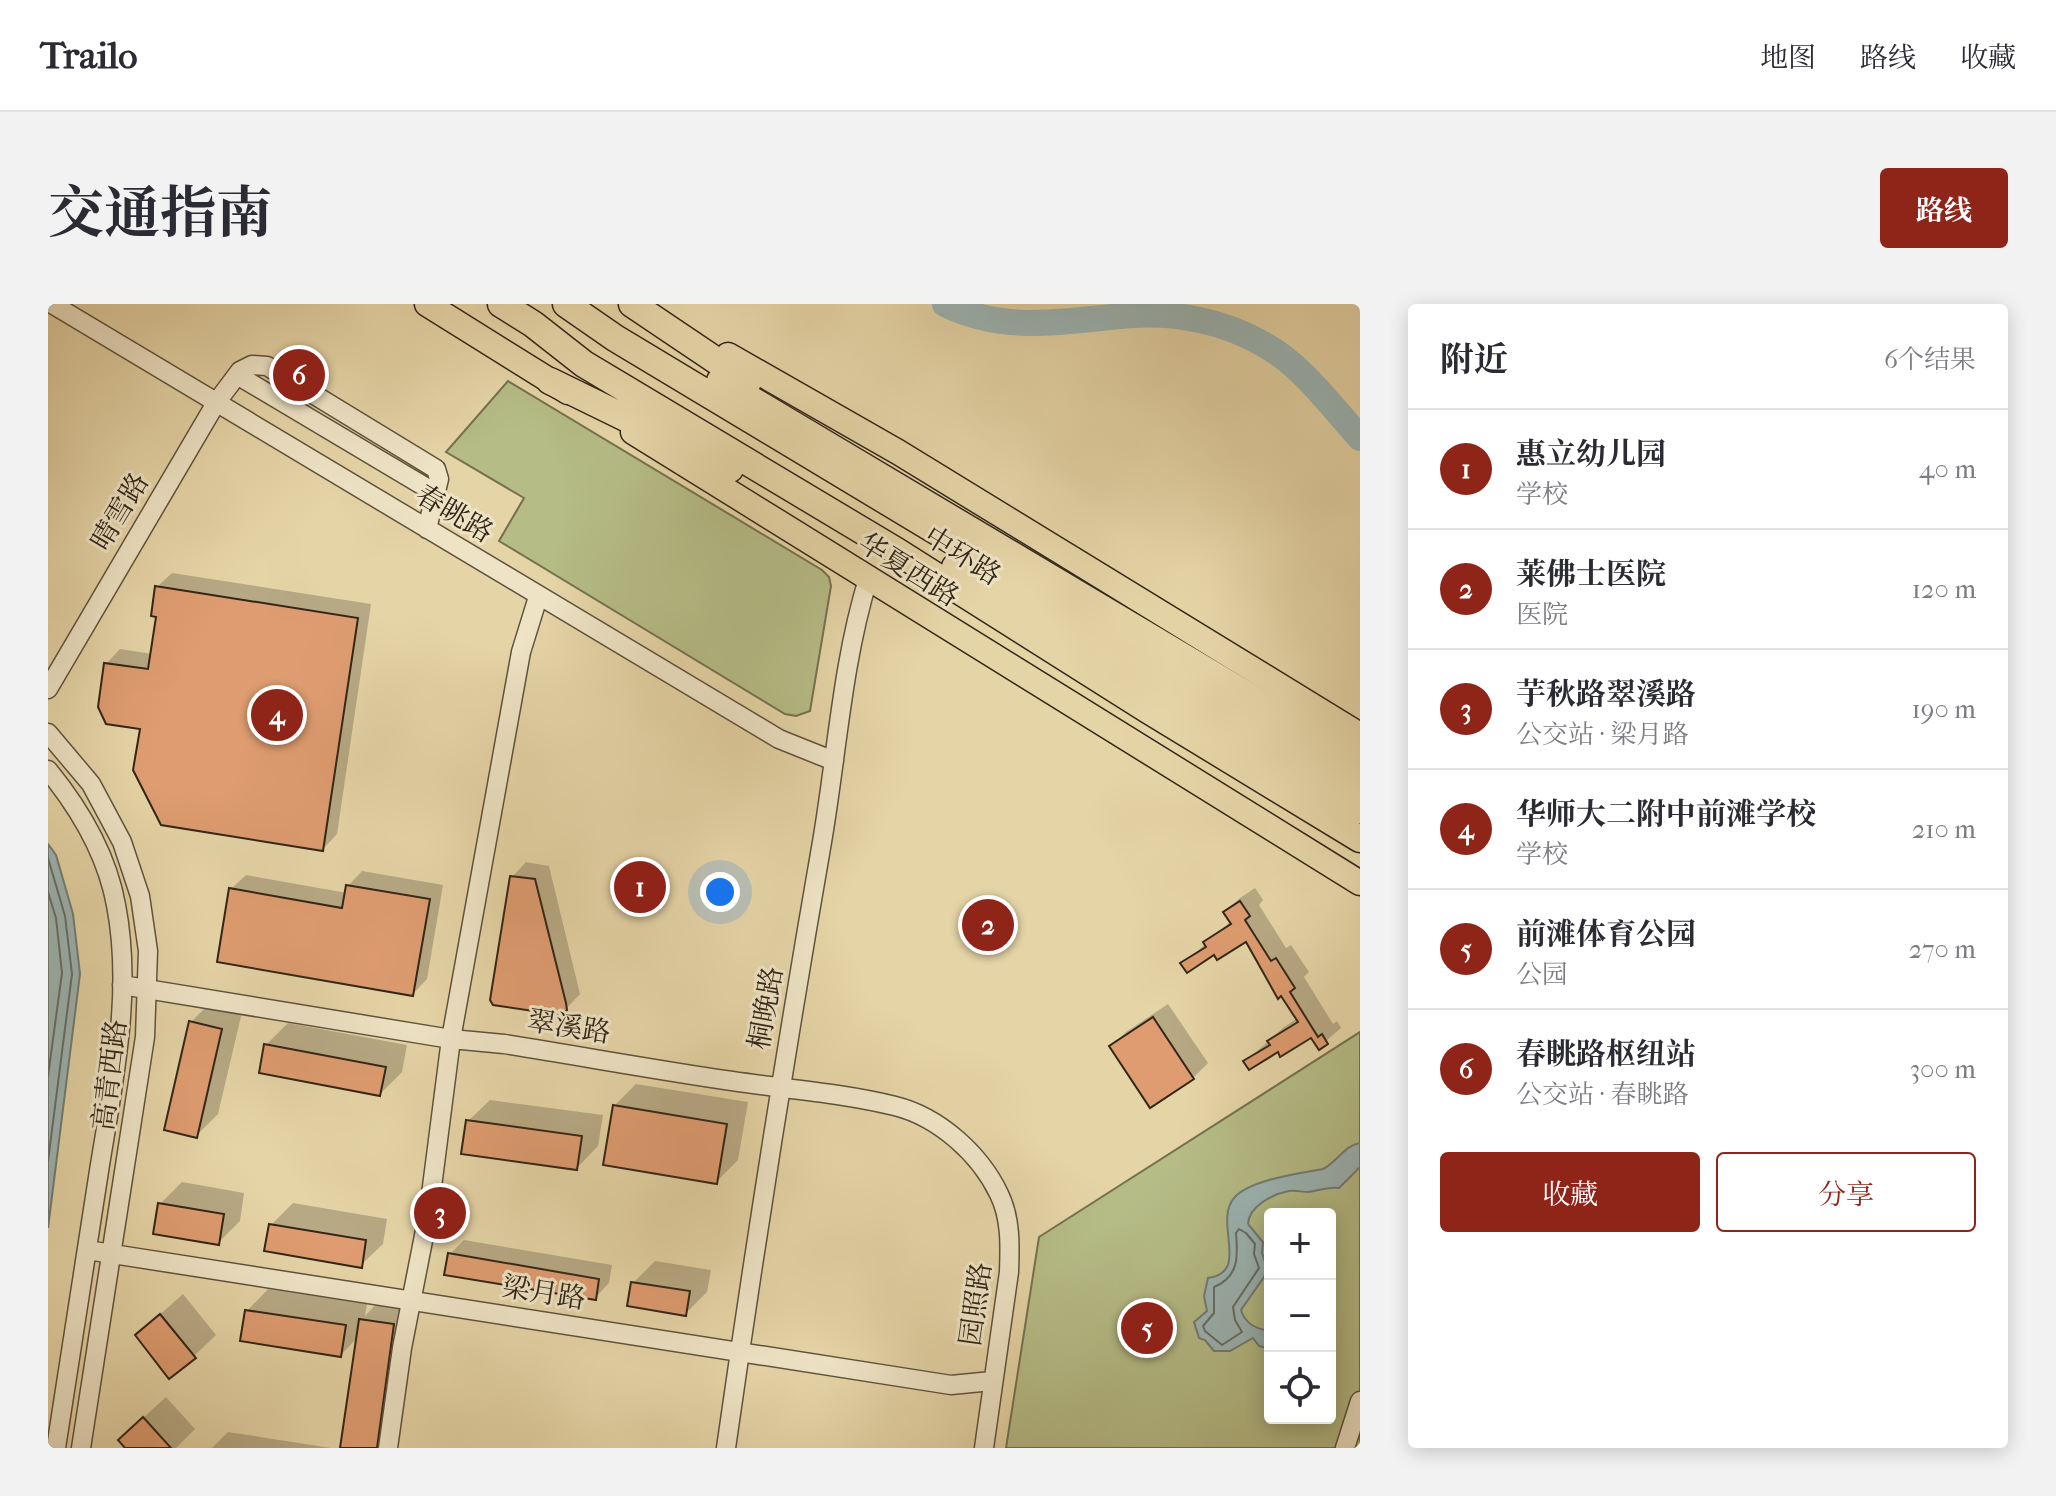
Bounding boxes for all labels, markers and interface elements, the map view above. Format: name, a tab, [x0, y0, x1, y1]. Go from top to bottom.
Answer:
text: Trailo	[40, 33, 137, 78]
text: 地图	[1760, 41, 1816, 74]
text: 路线	[1860, 41, 1916, 74]
text: 收藏	[1960, 41, 2016, 74]
button: 路线	[1880, 168, 2008, 248]
text: 交通指南	[48, 181, 272, 246]
text: 附近	[1440, 340, 1508, 380]
text: 6个结果	[1884, 344, 1976, 375]
pin: 6	[273, 345, 325, 405]
text: 惠立幼儿园	[1516, 437, 1666, 472]
text: 1	[1461, 454, 1471, 485]
text: 40 m	[1919, 454, 1976, 485]
street label: 晴雪路	[84, 467, 155, 556]
street label: 春眺路	[410, 478, 499, 549]
text: 学校	[1516, 479, 1568, 510]
street label: 中环路	[918, 519, 1007, 592]
street label: 华夏西路	[852, 526, 965, 613]
text: 莱佛士医院	[1516, 557, 1666, 592]
text: 2	[1459, 574, 1473, 605]
text: 120 m	[1912, 574, 1976, 605]
text: 医院	[1516, 599, 1568, 630]
text: 芋秋路翠溪路	[1516, 677, 1696, 712]
pin: 4	[251, 685, 303, 745]
text: 3	[1461, 694, 1471, 725]
text: 190 m	[1912, 694, 1976, 725]
text: 公交站 · 梁月路	[1516, 719, 1688, 750]
text: 华师大二附中前滩学校	[1516, 797, 1816, 832]
text: 4	[1458, 814, 1474, 845]
text: 210 m	[1912, 814, 1976, 845]
text: 学校	[1516, 839, 1568, 870]
pin: 1	[614, 857, 666, 917]
your location	[700, 872, 740, 912]
pin: 2	[962, 895, 1014, 955]
text: 前滩体育公园	[1516, 917, 1696, 952]
text: 5	[1460, 934, 1472, 965]
text: 270 m	[1909, 934, 1976, 965]
text: 公园	[1516, 959, 1568, 990]
street label: 桐晚路	[742, 964, 789, 1052]
street label: 翠溪路	[525, 1004, 613, 1049]
street label: 高青西路	[86, 1017, 133, 1133]
text: 春眺路枢纽站	[1516, 1037, 1696, 1072]
text: 6	[1459, 1054, 1473, 1085]
text: 300 m	[1909, 1054, 1976, 1085]
text: 公交站 · 春眺路	[1516, 1079, 1688, 1110]
button: 收藏	[1440, 1152, 1700, 1232]
button: 分享	[1716, 1152, 1976, 1232]
pin: 3	[414, 1183, 466, 1243]
map controls	[1264, 1208, 1336, 1424]
button: +	[1264, 1208, 1336, 1280]
street label: 园照路	[953, 1260, 998, 1348]
street label: 梁月路	[500, 1270, 588, 1315]
button: −	[1264, 1280, 1336, 1352]
pin: 5	[1121, 1298, 1173, 1358]
button: locate	[1264, 1352, 1336, 1424]

